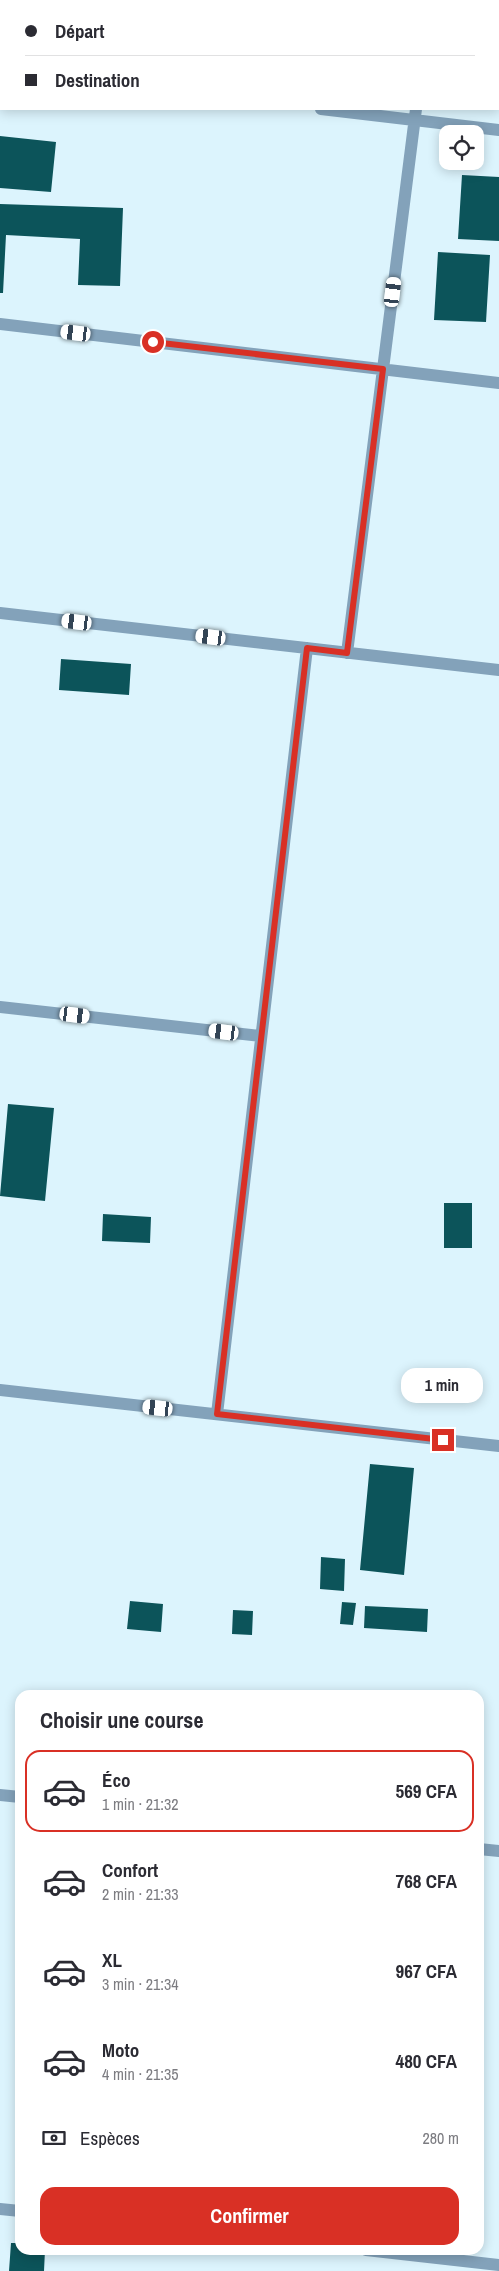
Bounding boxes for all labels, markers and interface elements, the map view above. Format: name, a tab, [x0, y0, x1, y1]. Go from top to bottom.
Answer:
text: Départ	[55, 18, 104, 44]
text: Destination	[55, 67, 140, 93]
map controls	[439, 125, 484, 170]
button: locate	[439, 125, 484, 170]
car	[383, 276, 402, 308]
car	[60, 324, 91, 342]
route start	[142, 331, 164, 353]
car	[61, 613, 92, 631]
car	[195, 628, 226, 646]
car	[59, 1006, 90, 1024]
car	[208, 1023, 239, 1041]
callout: 1 min	[402, 1368, 484, 1402]
text: 1 min	[425, 1374, 459, 1396]
car	[142, 1399, 173, 1417]
route end	[432, 1429, 454, 1451]
text: Choisir une course	[40, 1705, 203, 1735]
text: Éco	[102, 1767, 131, 1793]
icon: car	[42, 1769, 87, 1814]
text: 569 CFA	[396, 1778, 457, 1804]
text: 1 min · 21:32	[102, 1793, 179, 1815]
text: Confort	[102, 1857, 158, 1883]
icon: car	[42, 1859, 87, 1904]
text: 768 CFA	[396, 1868, 457, 1894]
text: 2 min · 21:33	[102, 1883, 179, 1905]
text: XL	[102, 1947, 122, 1973]
icon: car	[42, 1949, 87, 1994]
text: 967 CFA	[396, 1958, 457, 1984]
text: 3 min · 21:34	[102, 1973, 179, 1995]
text: Moto	[102, 2037, 139, 2063]
icon: car	[42, 2039, 87, 2084]
text: 480 CFA	[396, 2048, 457, 2074]
text: 4 min · 21:35	[102, 2063, 179, 2085]
icon: cash	[40, 2124, 68, 2152]
text: Espèces	[80, 2125, 140, 2151]
text: 280 m	[423, 2127, 459, 2149]
button: Confirmer	[40, 2187, 459, 2245]

